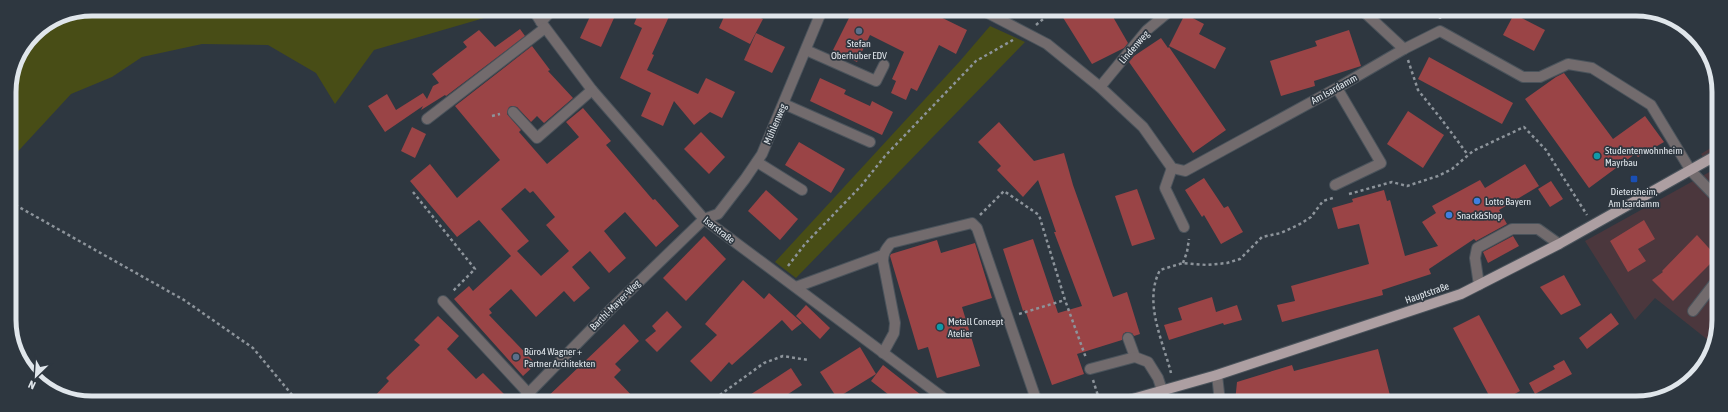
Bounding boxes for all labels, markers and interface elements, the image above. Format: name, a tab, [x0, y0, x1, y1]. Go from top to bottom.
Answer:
marker: Stefan Oberhuber EDV	[854, 26, 864, 36]
street label: Lindenweg	[1117, 28, 1152, 66]
place label: Stefan Oberhuber EDV	[831, 38, 887, 61]
street label: Am Isardamm	[1309, 72, 1359, 106]
street label: Mühlenweg	[762, 101, 789, 146]
place label: Studentenwohnheim Mayrbau	[1605, 145, 1682, 168]
marker: Studentenwohnheim Mayrbau	[1592, 151, 1602, 161]
marker: Dietersheim, Am Isardamm	[1629, 174, 1639, 184]
place label: Dietersheim, Am Isardamm	[1609, 186, 1659, 209]
marker: Lotto Bayern	[1472, 196, 1482, 206]
place label: Lotto Bayern	[1485, 196, 1531, 207]
marker: Snack&Shop	[1444, 210, 1454, 220]
place label: Snack&Shop	[1457, 210, 1503, 221]
street label: Isarstraße	[701, 214, 737, 246]
street label: Barthl-Mayer-Weg	[588, 277, 643, 332]
street label: Hauptstraße	[1403, 280, 1451, 306]
place label: Metall Concept Atelier	[948, 316, 1003, 339]
marker: Metall Concept Atelier	[935, 322, 945, 332]
place label: Büro4 Wagner + Partner Architekten	[524, 346, 596, 369]
marker: Büro4 Wagner + Partner Architekten	[511, 352, 521, 362]
north arrow	[16, 356, 56, 396]
text: N	[26, 378, 37, 392]

